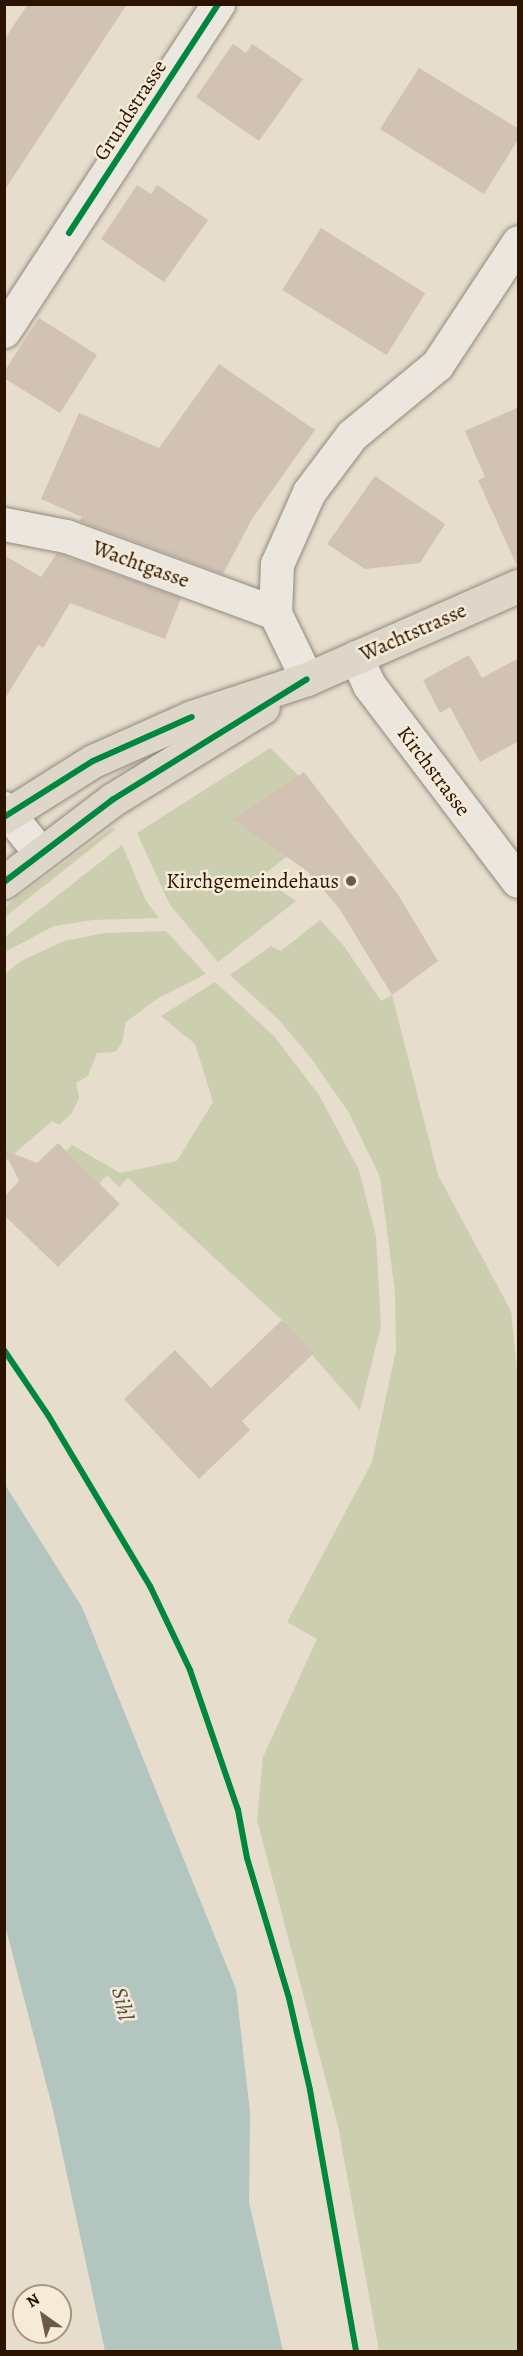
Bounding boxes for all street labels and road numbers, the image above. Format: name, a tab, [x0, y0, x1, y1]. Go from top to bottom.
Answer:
street label: Grundstrasse	[88, 55, 172, 165]
street label: Wachtgasse	[89, 535, 193, 593]
street label: Wachtstrasse	[356, 597, 470, 667]
street label: Kirchstrasse	[392, 721, 476, 821]

